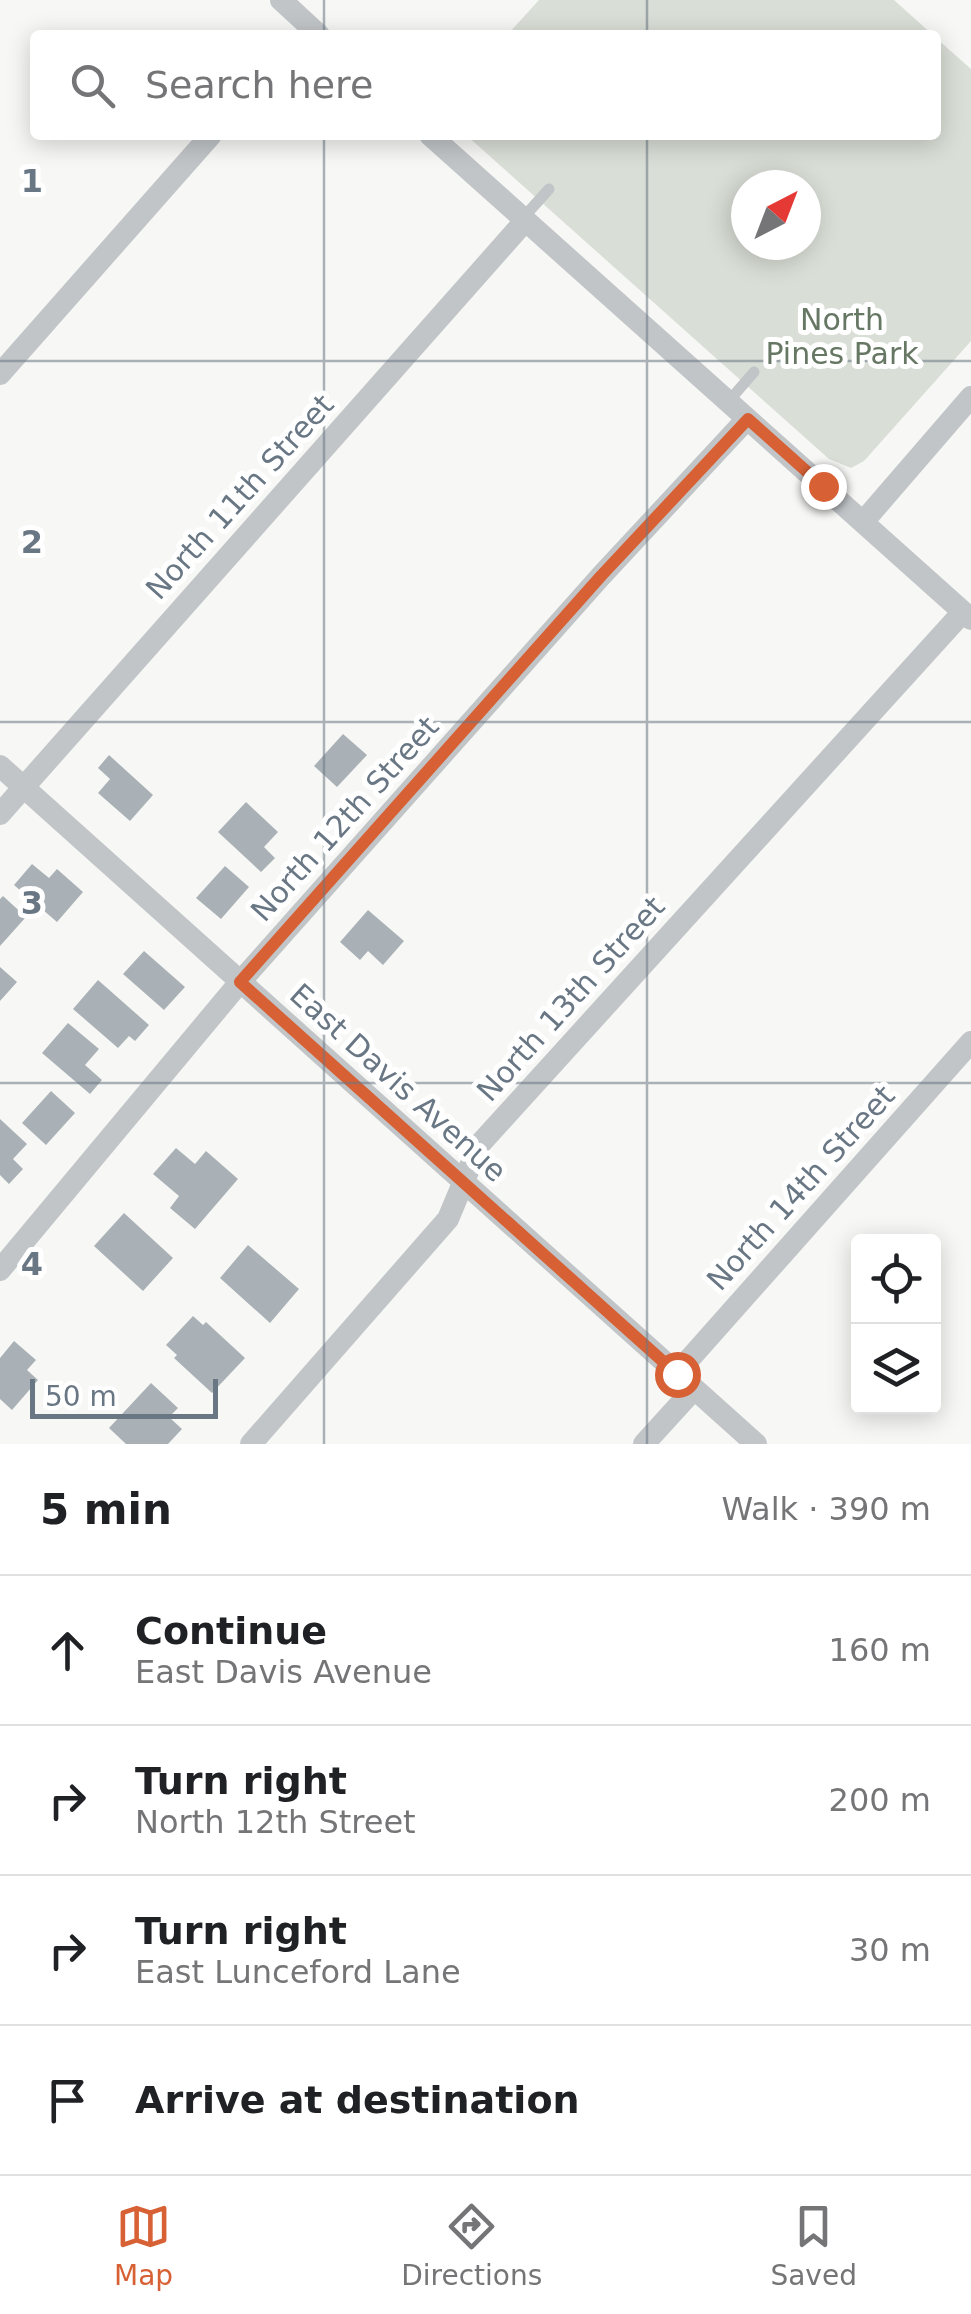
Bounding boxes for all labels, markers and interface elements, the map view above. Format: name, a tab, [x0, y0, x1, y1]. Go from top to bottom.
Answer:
search box	[30, 30, 941, 140]
icon: search	[65, 58, 120, 113]
text: Search here	[145, 63, 373, 107]
text: 1	[21, 162, 43, 200]
north arrow	[731, 170, 821, 260]
park label: North Pines Park	[765, 302, 919, 371]
street label: North 11th Street	[139, 387, 341, 606]
route end	[801, 464, 847, 510]
text: 2	[21, 523, 43, 561]
street label: North 12th Street	[244, 709, 446, 928]
text: 3	[21, 884, 43, 922]
street label: North 13th Street	[470, 889, 672, 1108]
street label: East Davis Avenue	[283, 976, 514, 1189]
street label: North 14th Street	[700, 1078, 902, 1297]
map controls	[851, 1234, 941, 1414]
button: locate	[851, 1234, 941, 1324]
text: 4	[21, 1245, 43, 1283]
button: layers	[851, 1324, 941, 1414]
route start	[655, 1352, 701, 1398]
scale bar	[30, 1374, 218, 1418]
text: 50 m	[45, 1380, 117, 1413]
text: 5 min	[40, 1485, 172, 1534]
text: Walk · 390 m	[721, 1490, 931, 1528]
text: Continue	[135, 1609, 327, 1653]
icon: ahead	[40, 1623, 95, 1678]
text: 160 m	[829, 1631, 931, 1669]
text: East Davis Avenue	[135, 1653, 432, 1691]
text: Turn right	[135, 1759, 347, 1803]
icon: right	[40, 1773, 95, 1828]
text: 200 m	[829, 1781, 931, 1819]
text: North 12th Street	[135, 1803, 416, 1841]
text: Turn right	[135, 1909, 347, 1953]
icon: right	[40, 1923, 95, 1978]
text: 30 m	[849, 1931, 931, 1969]
text: East Lunceford Lane	[135, 1953, 461, 1991]
icon: arrive	[40, 2073, 95, 2128]
text: Arrive at destination	[135, 2078, 580, 2122]
tab: Map	[114, 2199, 173, 2292]
tab: Directions	[401, 2199, 542, 2292]
tab: Saved	[770, 2199, 857, 2292]

